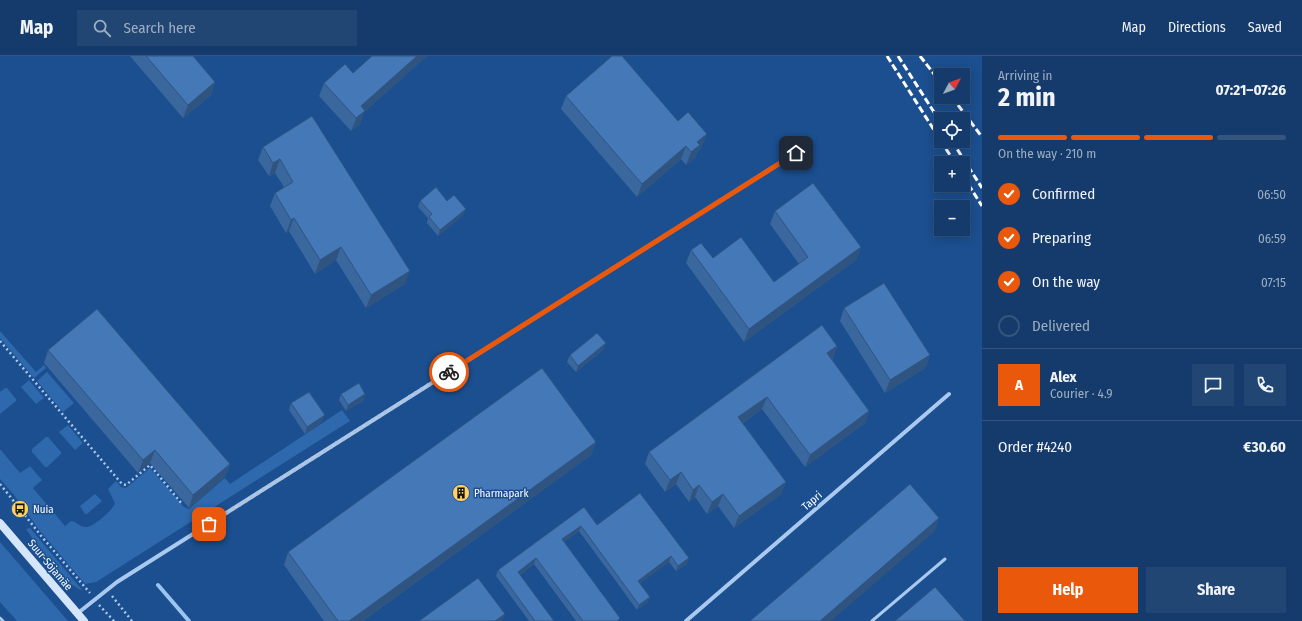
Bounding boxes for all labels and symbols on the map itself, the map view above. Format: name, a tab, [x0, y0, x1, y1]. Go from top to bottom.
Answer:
north arrow	[934, 68, 970, 104]
pin	[779, 136, 813, 170]
courier	[429, 352, 469, 392]
building icon: Pharmapark	[451, 483, 471, 503]
place label: Pharmapark	[474, 487, 529, 500]
street label: Tapri	[799, 489, 825, 513]
bus stop icon: Nuia	[10, 499, 30, 519]
place label: Nuia	[33, 503, 54, 516]
pin	[192, 507, 226, 541]
street label: Suur-Sõjamäe	[25, 537, 75, 593]

